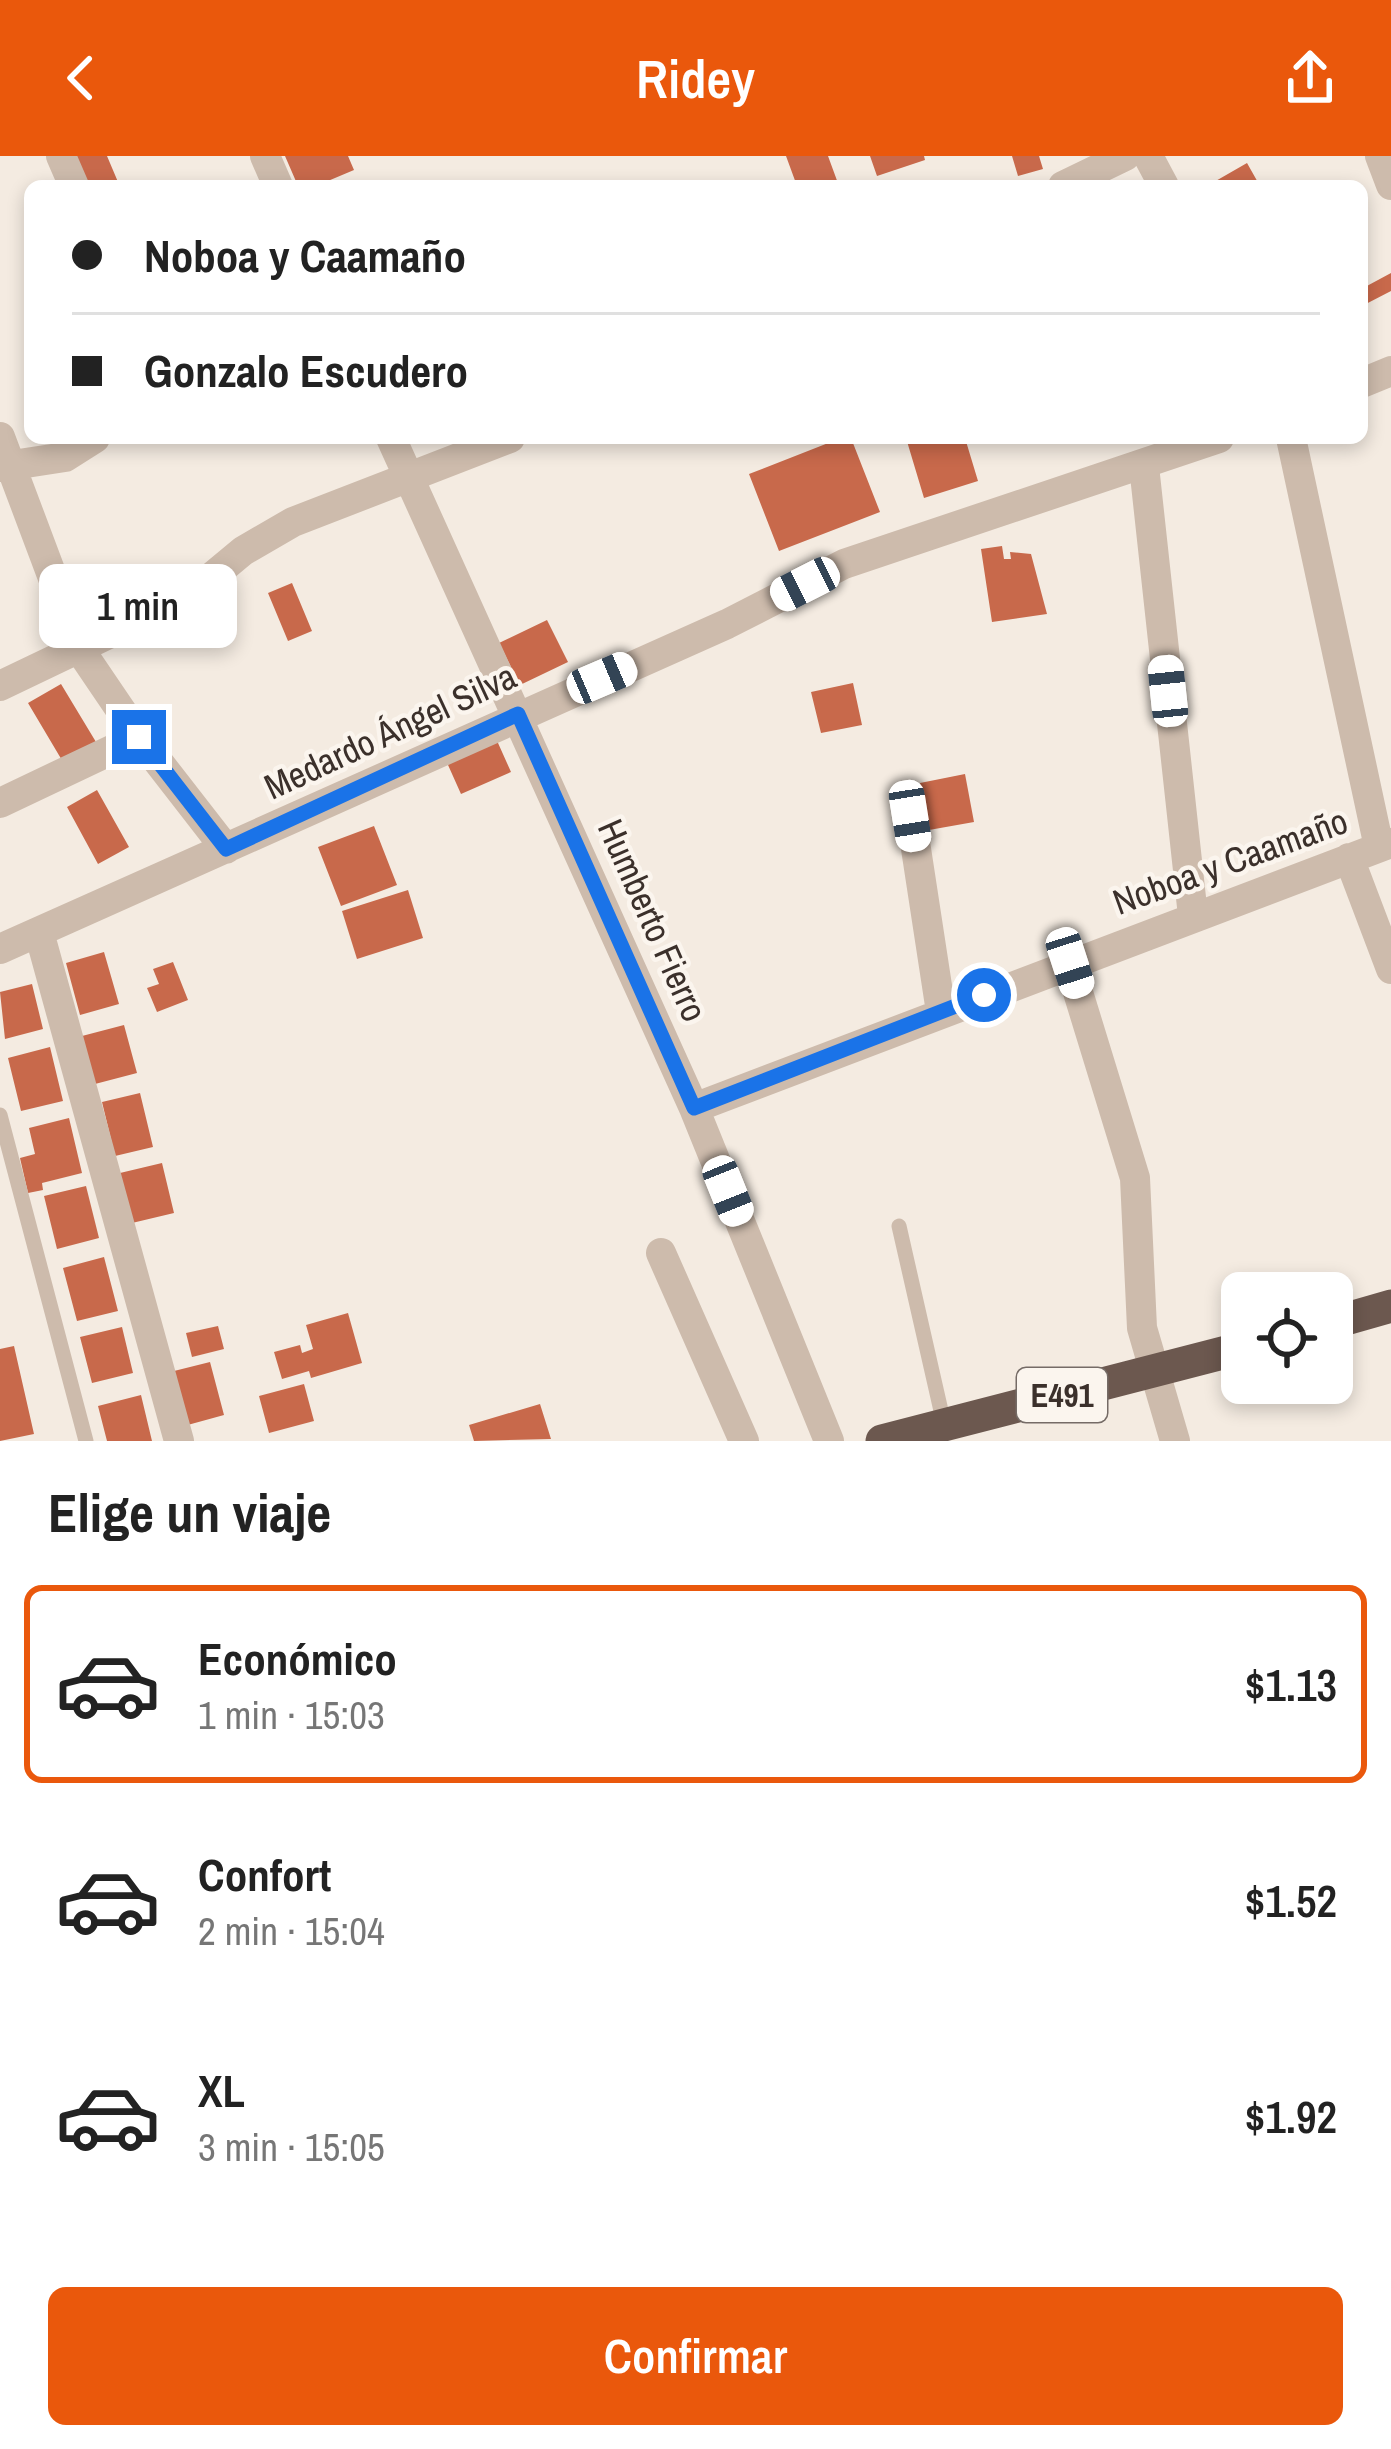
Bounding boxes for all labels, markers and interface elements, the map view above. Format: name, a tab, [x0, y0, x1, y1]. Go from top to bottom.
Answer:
text: Ridey	[636, 42, 755, 115]
icon: back	[48, 45, 114, 111]
icon: share	[1277, 45, 1343, 111]
text: Noboa y Caamaño	[144, 225, 466, 286]
text: Gonzalo Escudero	[144, 340, 468, 401]
car	[765, 552, 845, 616]
callout: 1 min	[40, 563, 238, 647]
text: 1 min	[97, 580, 179, 632]
car	[562, 647, 642, 709]
street label: Medardo Ángel Silva	[256, 652, 524, 810]
car	[1146, 653, 1190, 729]
route end	[112, 710, 166, 764]
car	[887, 778, 933, 854]
street label: Noboa y Caamaño	[1106, 796, 1354, 926]
street label: Humberto Fierro	[587, 811, 719, 1029]
car	[1042, 923, 1098, 1003]
route start	[957, 968, 1011, 1022]
car	[698, 1151, 758, 1231]
map controls	[1221, 1272, 1353, 1404]
button: locate	[1221, 1272, 1353, 1404]
road number: E491	[1017, 1368, 1107, 1422]
text: Elige un viaje	[48, 1476, 331, 1549]
text: Económico	[198, 1628, 397, 1689]
icon: car	[54, 1630, 162, 1738]
text: $1.13	[1245, 1654, 1337, 1715]
text: 1 min · 15:03	[198, 1689, 385, 1741]
text: Confort	[198, 1844, 331, 1905]
icon: car	[54, 1846, 162, 1954]
text: $1.52	[1245, 1870, 1337, 1931]
text: 2 min · 15:04	[198, 1905, 385, 1957]
text: XL	[198, 2060, 245, 2121]
icon: car	[54, 2062, 162, 2170]
text: $1.92	[1245, 2086, 1337, 2147]
text: 3 min · 15:05	[198, 2121, 385, 2173]
button: Confirmar	[48, 2287, 1343, 2425]

